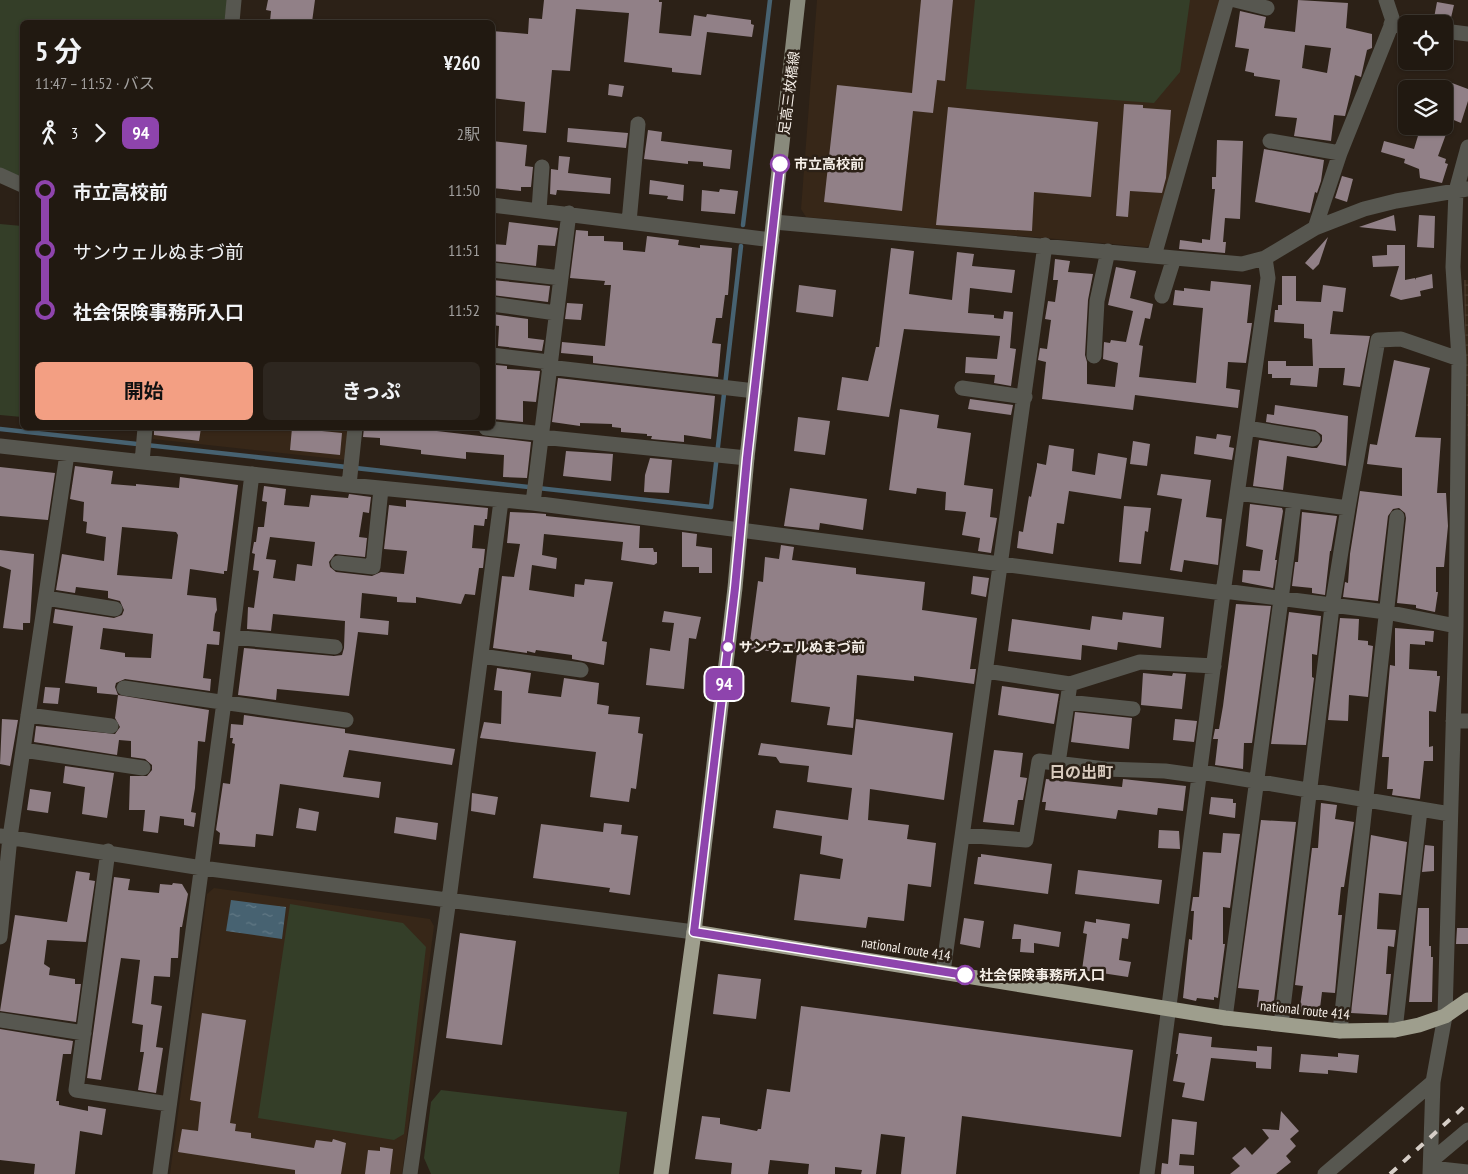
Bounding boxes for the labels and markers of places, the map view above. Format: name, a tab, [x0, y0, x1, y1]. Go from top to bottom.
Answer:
marker: 市立高校前	[770, 154, 790, 174]
place label: 市立高校前	[794, 155, 864, 173]
place label: サンウェルぬまづ前	[739, 638, 865, 656]
marker: サンウェルぬまづ前	[721, 640, 735, 654]
marker: 社会保険事務所入口	[955, 965, 975, 985]
place label: 社会保険事務所入口	[979, 966, 1105, 984]

